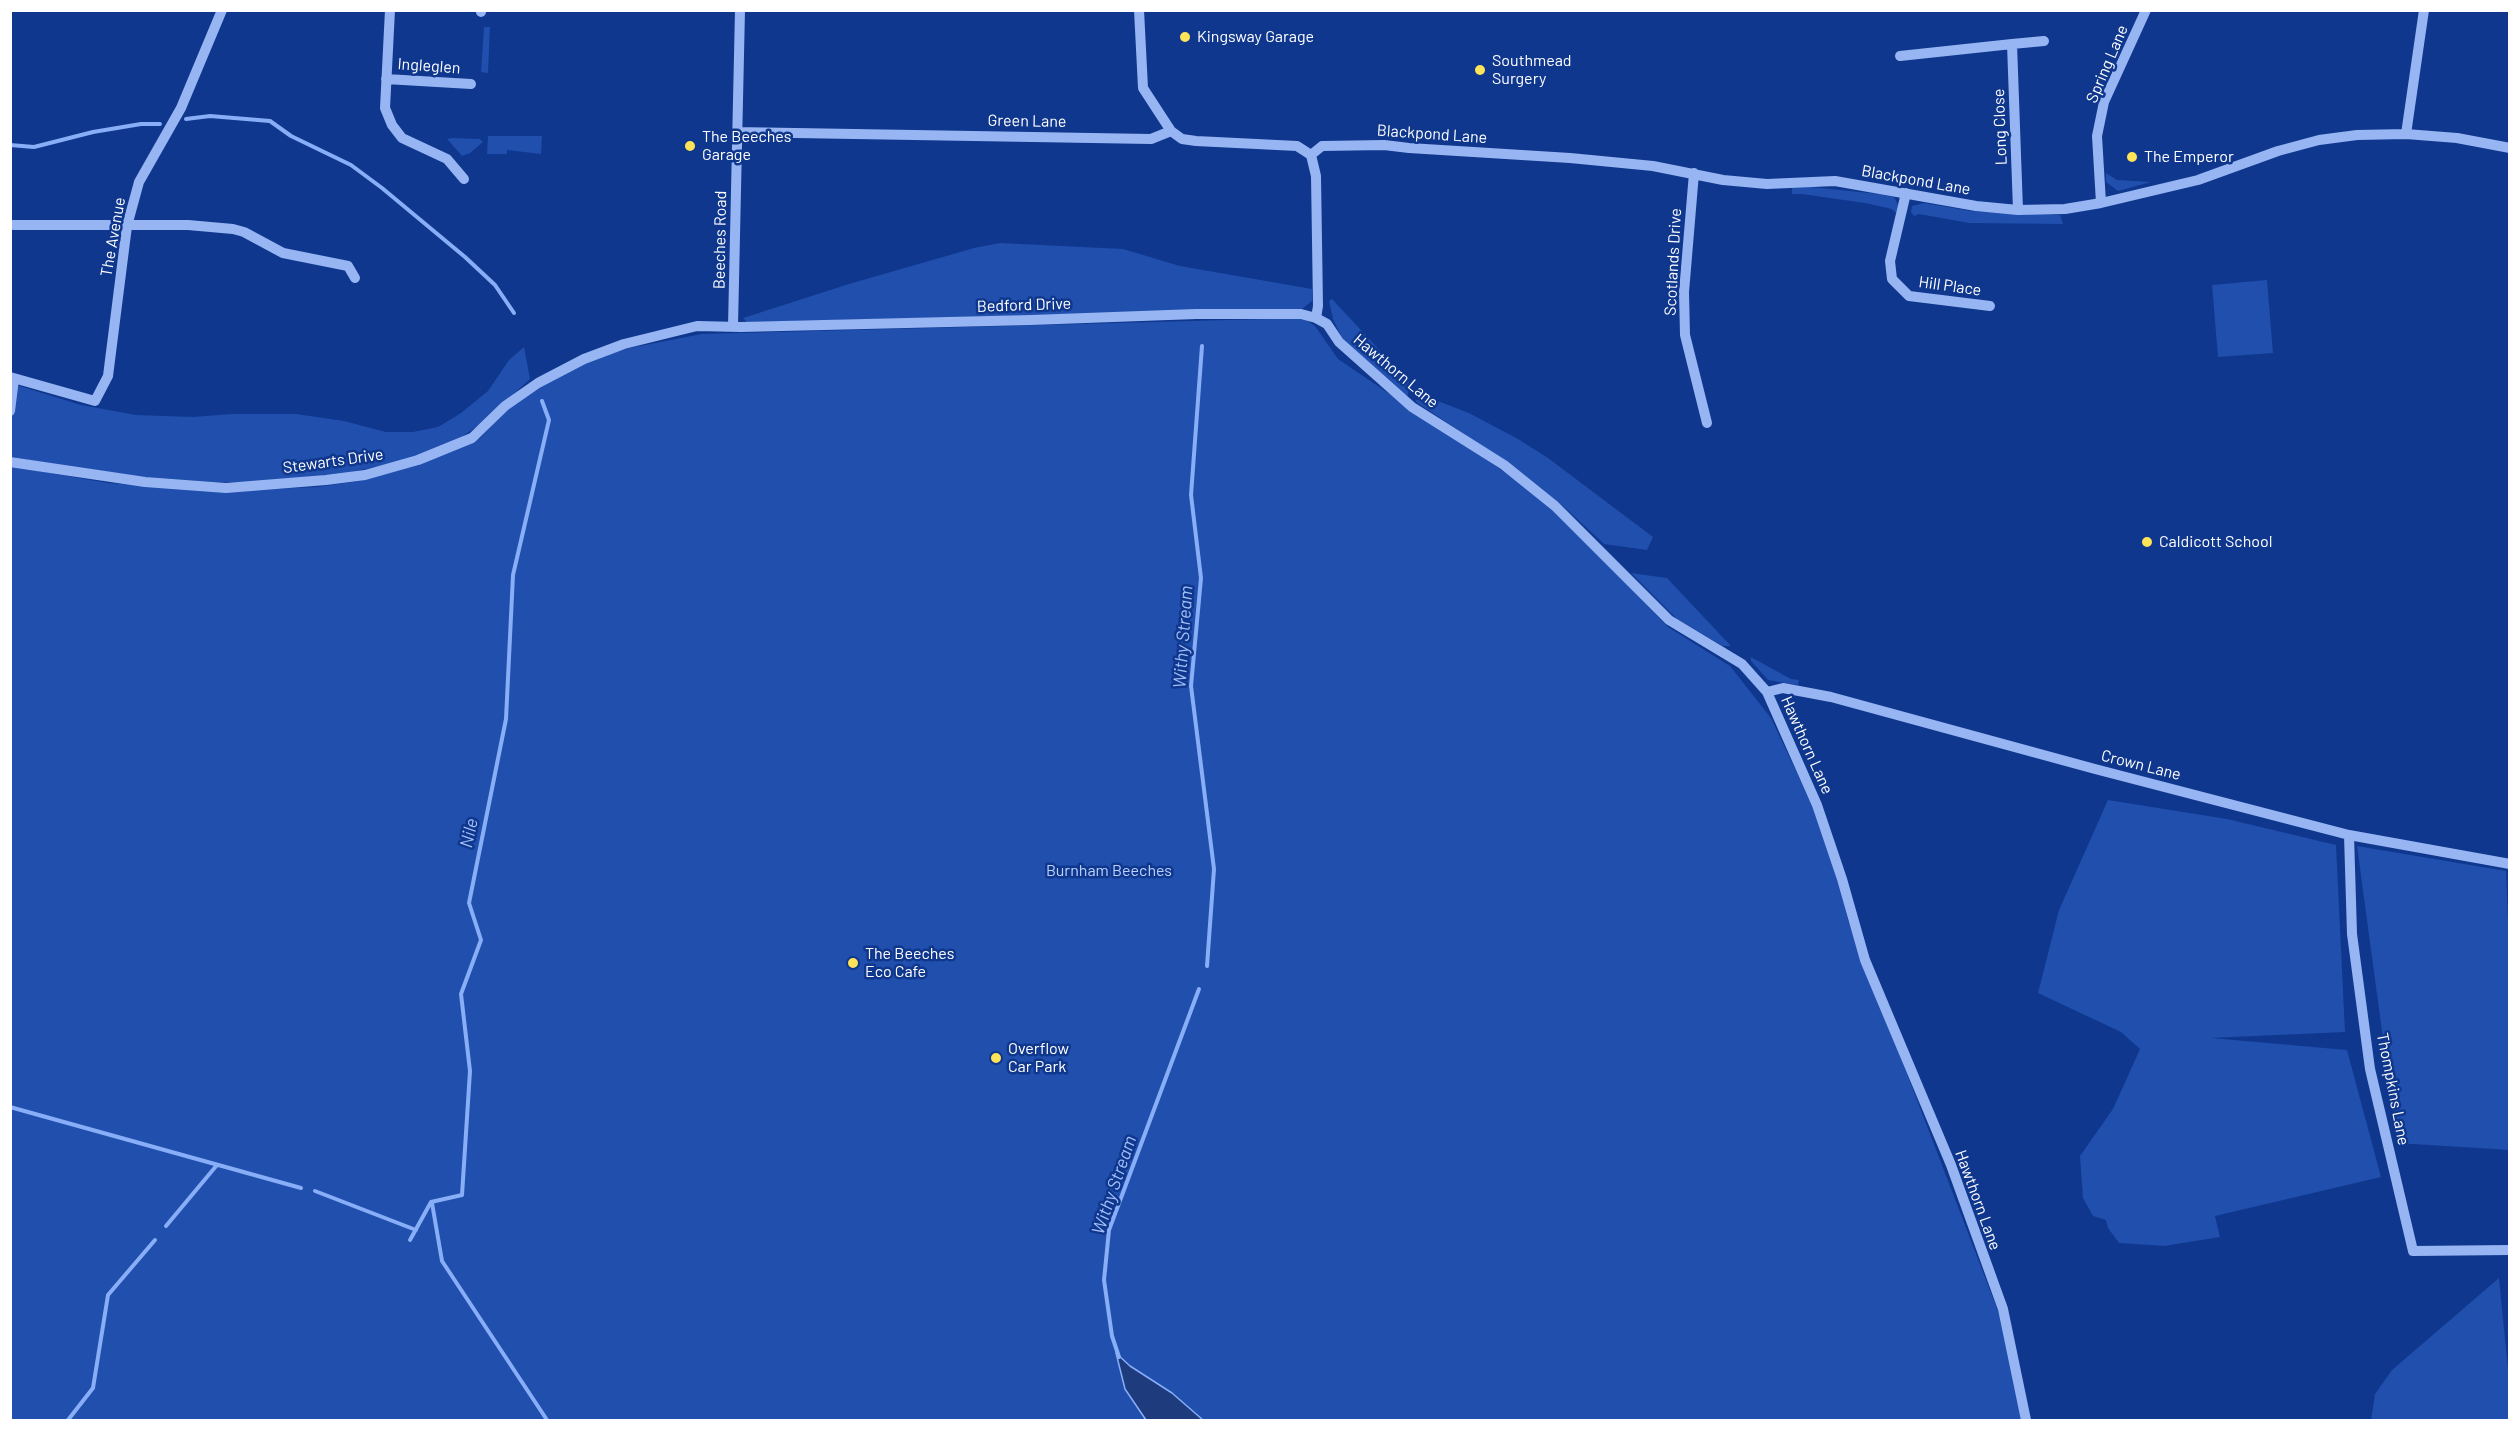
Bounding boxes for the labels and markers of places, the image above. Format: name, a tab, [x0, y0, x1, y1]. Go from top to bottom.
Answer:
place label: Kingsway Garage	[1197, 27, 1314, 47]
marker: Kingsway Garage	[1178, 30, 1192, 44]
place label: Southmead Surgery	[1492, 51, 1572, 89]
marker: Southmead Surgery	[1473, 63, 1487, 77]
place label: The Beeches Garage	[702, 127, 791, 165]
marker: The Beeches Garage	[683, 139, 697, 153]
place label: The Emperor	[2144, 147, 2234, 167]
marker: The Emperor	[2125, 150, 2139, 164]
place label: Caldicott School	[2159, 532, 2272, 552]
marker: Caldicott School	[2140, 535, 2154, 549]
place label: The Beeches Eco Cafe	[865, 944, 954, 982]
marker: The Beeches Eco Cafe	[846, 956, 860, 970]
place label: Overflow Car Park	[1008, 1039, 1069, 1077]
marker: Overflow Car Park	[989, 1051, 1003, 1065]

